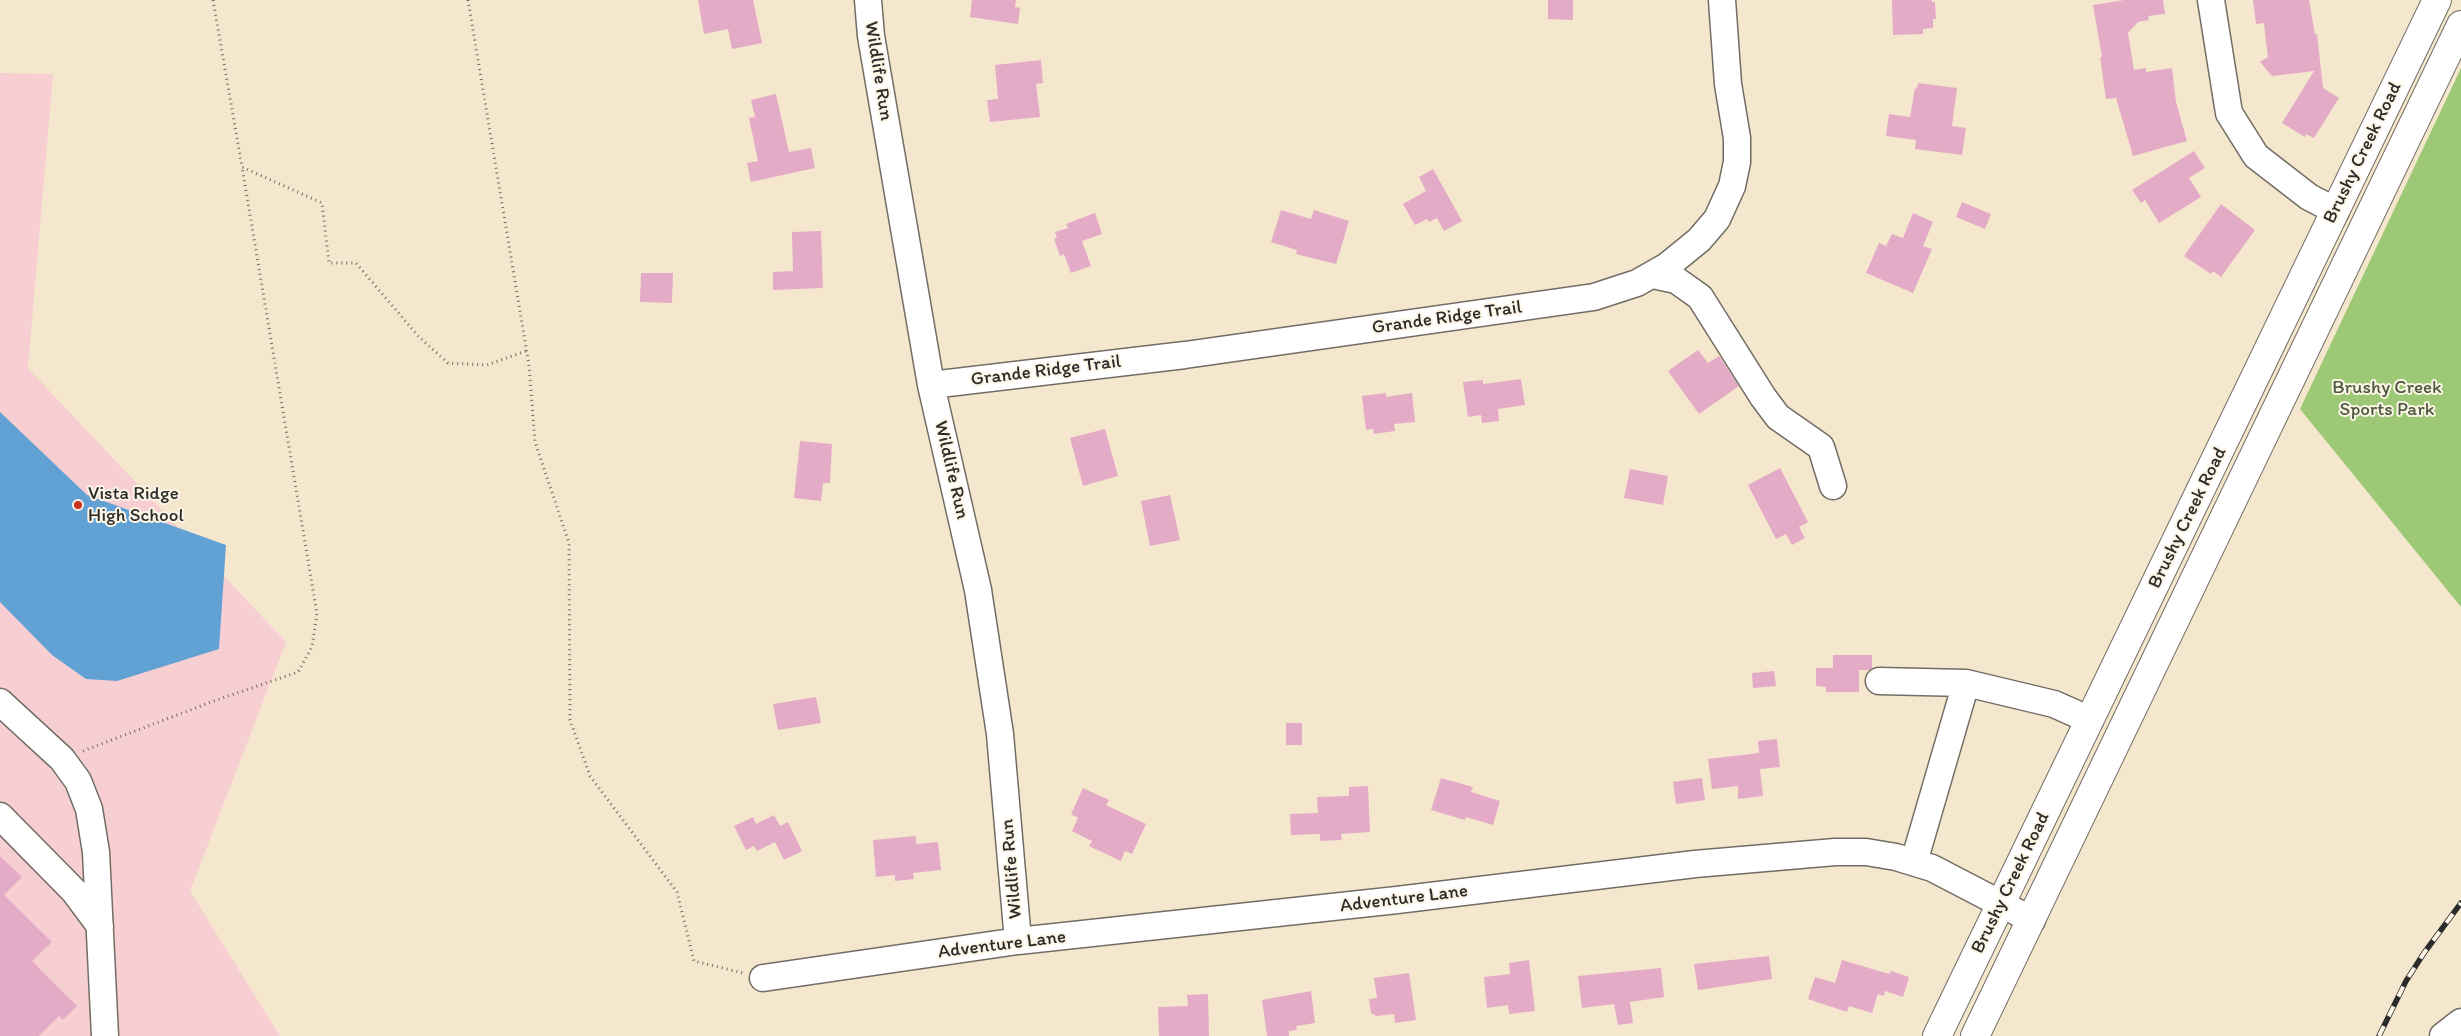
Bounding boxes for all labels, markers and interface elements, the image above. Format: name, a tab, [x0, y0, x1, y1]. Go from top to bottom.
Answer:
street label: Wildlife Run	[859, 20, 897, 122]
street label: Brushy Creek Road	[2319, 79, 2407, 227]
street label: Grande Ridge Trail	[1371, 296, 1523, 340]
street label: Grande Ridge Trail	[970, 350, 1122, 392]
park label: Brushy Creek Sports Park	[2332, 377, 2442, 421]
street label: Wildlife Run	[929, 419, 973, 521]
street label: Brushy Creek Road	[2144, 444, 2232, 592]
place label: Vista Ridge High School	[88, 483, 184, 527]
marker: Vista Ridge High School	[72, 499, 84, 511]
street label: Brushy Creek Road	[1967, 809, 2055, 957]
street label: Wildlife Run	[996, 818, 1028, 920]
street label: Adventure Lane	[1339, 880, 1469, 918]
street label: Adventure Lane	[937, 926, 1067, 964]

